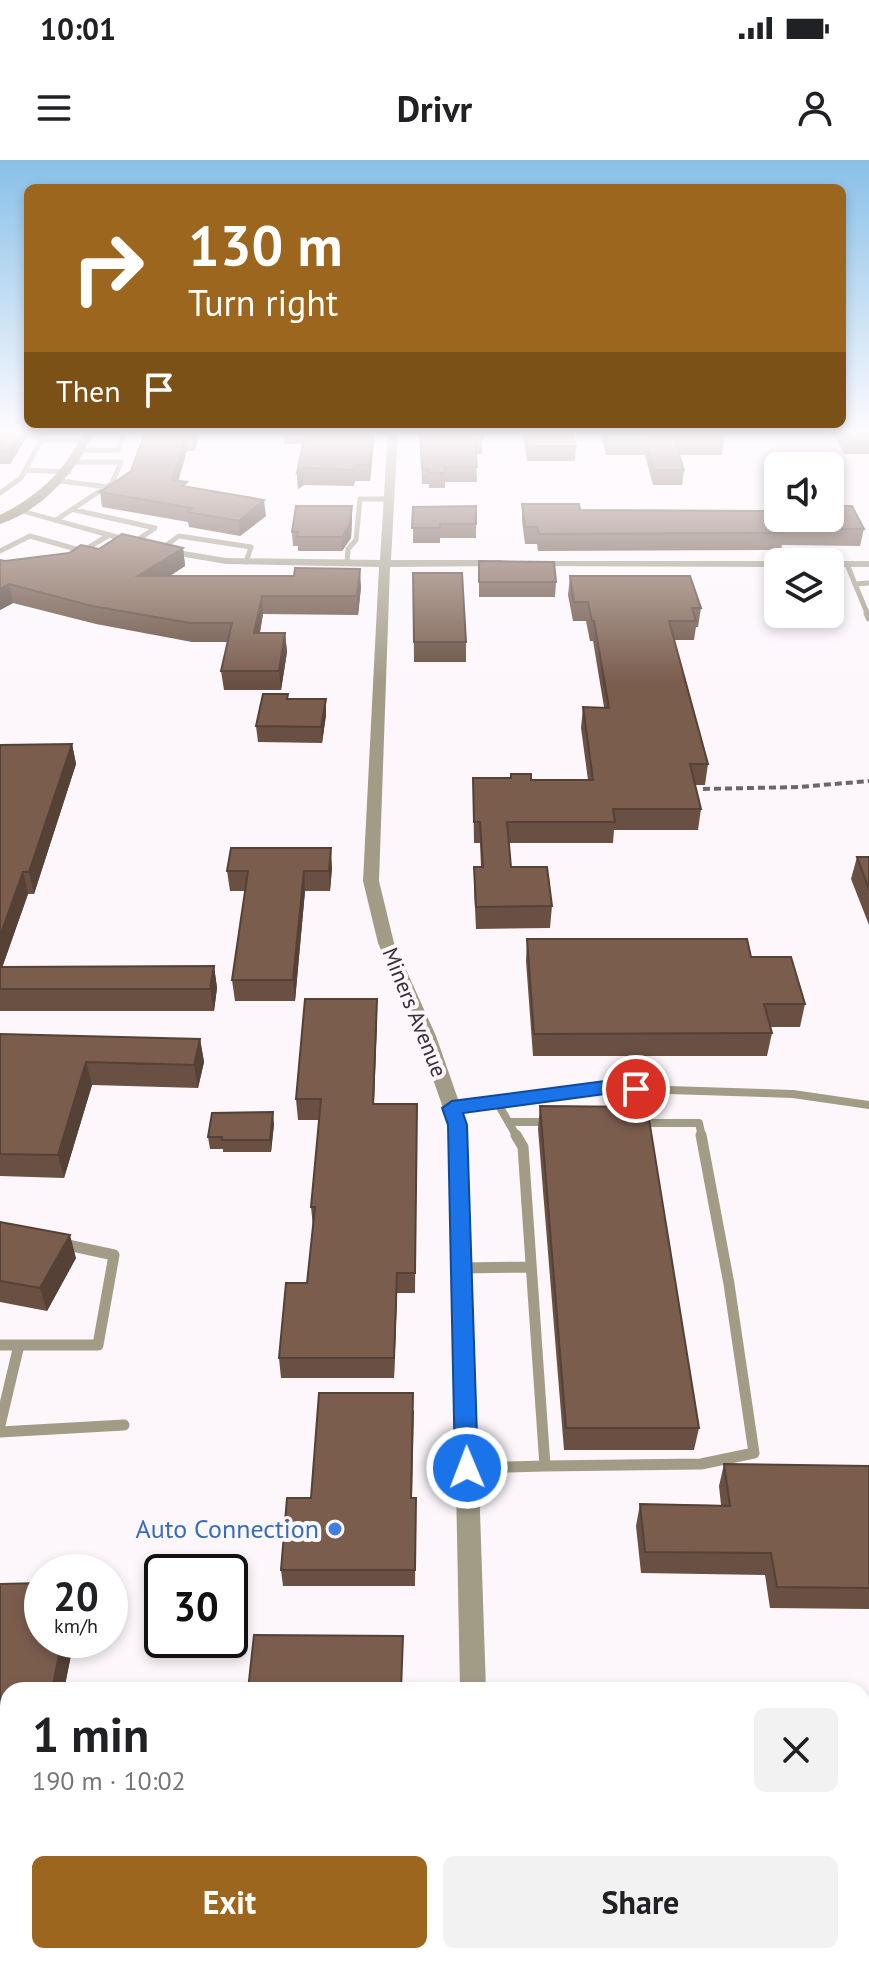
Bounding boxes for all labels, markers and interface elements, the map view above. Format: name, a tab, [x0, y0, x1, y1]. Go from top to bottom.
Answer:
text: 10:01	[40, 9, 116, 48]
text: Drivr	[397, 85, 472, 132]
icon: menu	[32, 86, 76, 130]
icon: person	[793, 86, 837, 130]
text: 130 m	[188, 209, 343, 281]
icon: right	[56, 216, 160, 320]
text: Turn right	[188, 279, 338, 326]
icon: arrive	[137, 368, 181, 412]
text: Then	[56, 371, 121, 410]
map controls	[764, 452, 844, 628]
button: sound	[764, 452, 844, 532]
button: layers	[764, 548, 844, 628]
street label: Miners Avenue	[376, 943, 454, 1081]
pin	[602, 1055, 670, 1123]
icon: arrive	[614, 1067, 658, 1111]
position arrow	[425, 1426, 509, 1510]
place label: Auto Connection	[135, 1512, 319, 1545]
marker: Auto Connection	[326, 1520, 344, 1538]
speed limit sign: 30	[144, 1554, 248, 1658]
text: 20	[53, 1570, 99, 1622]
text: km/h	[54, 1613, 98, 1639]
text: 1 min	[32, 1703, 149, 1765]
button: close	[754, 1708, 838, 1792]
text: 190 m · 10:02	[32, 1764, 186, 1797]
button: Exit	[32, 1856, 427, 1948]
button: Share	[443, 1856, 838, 1948]

